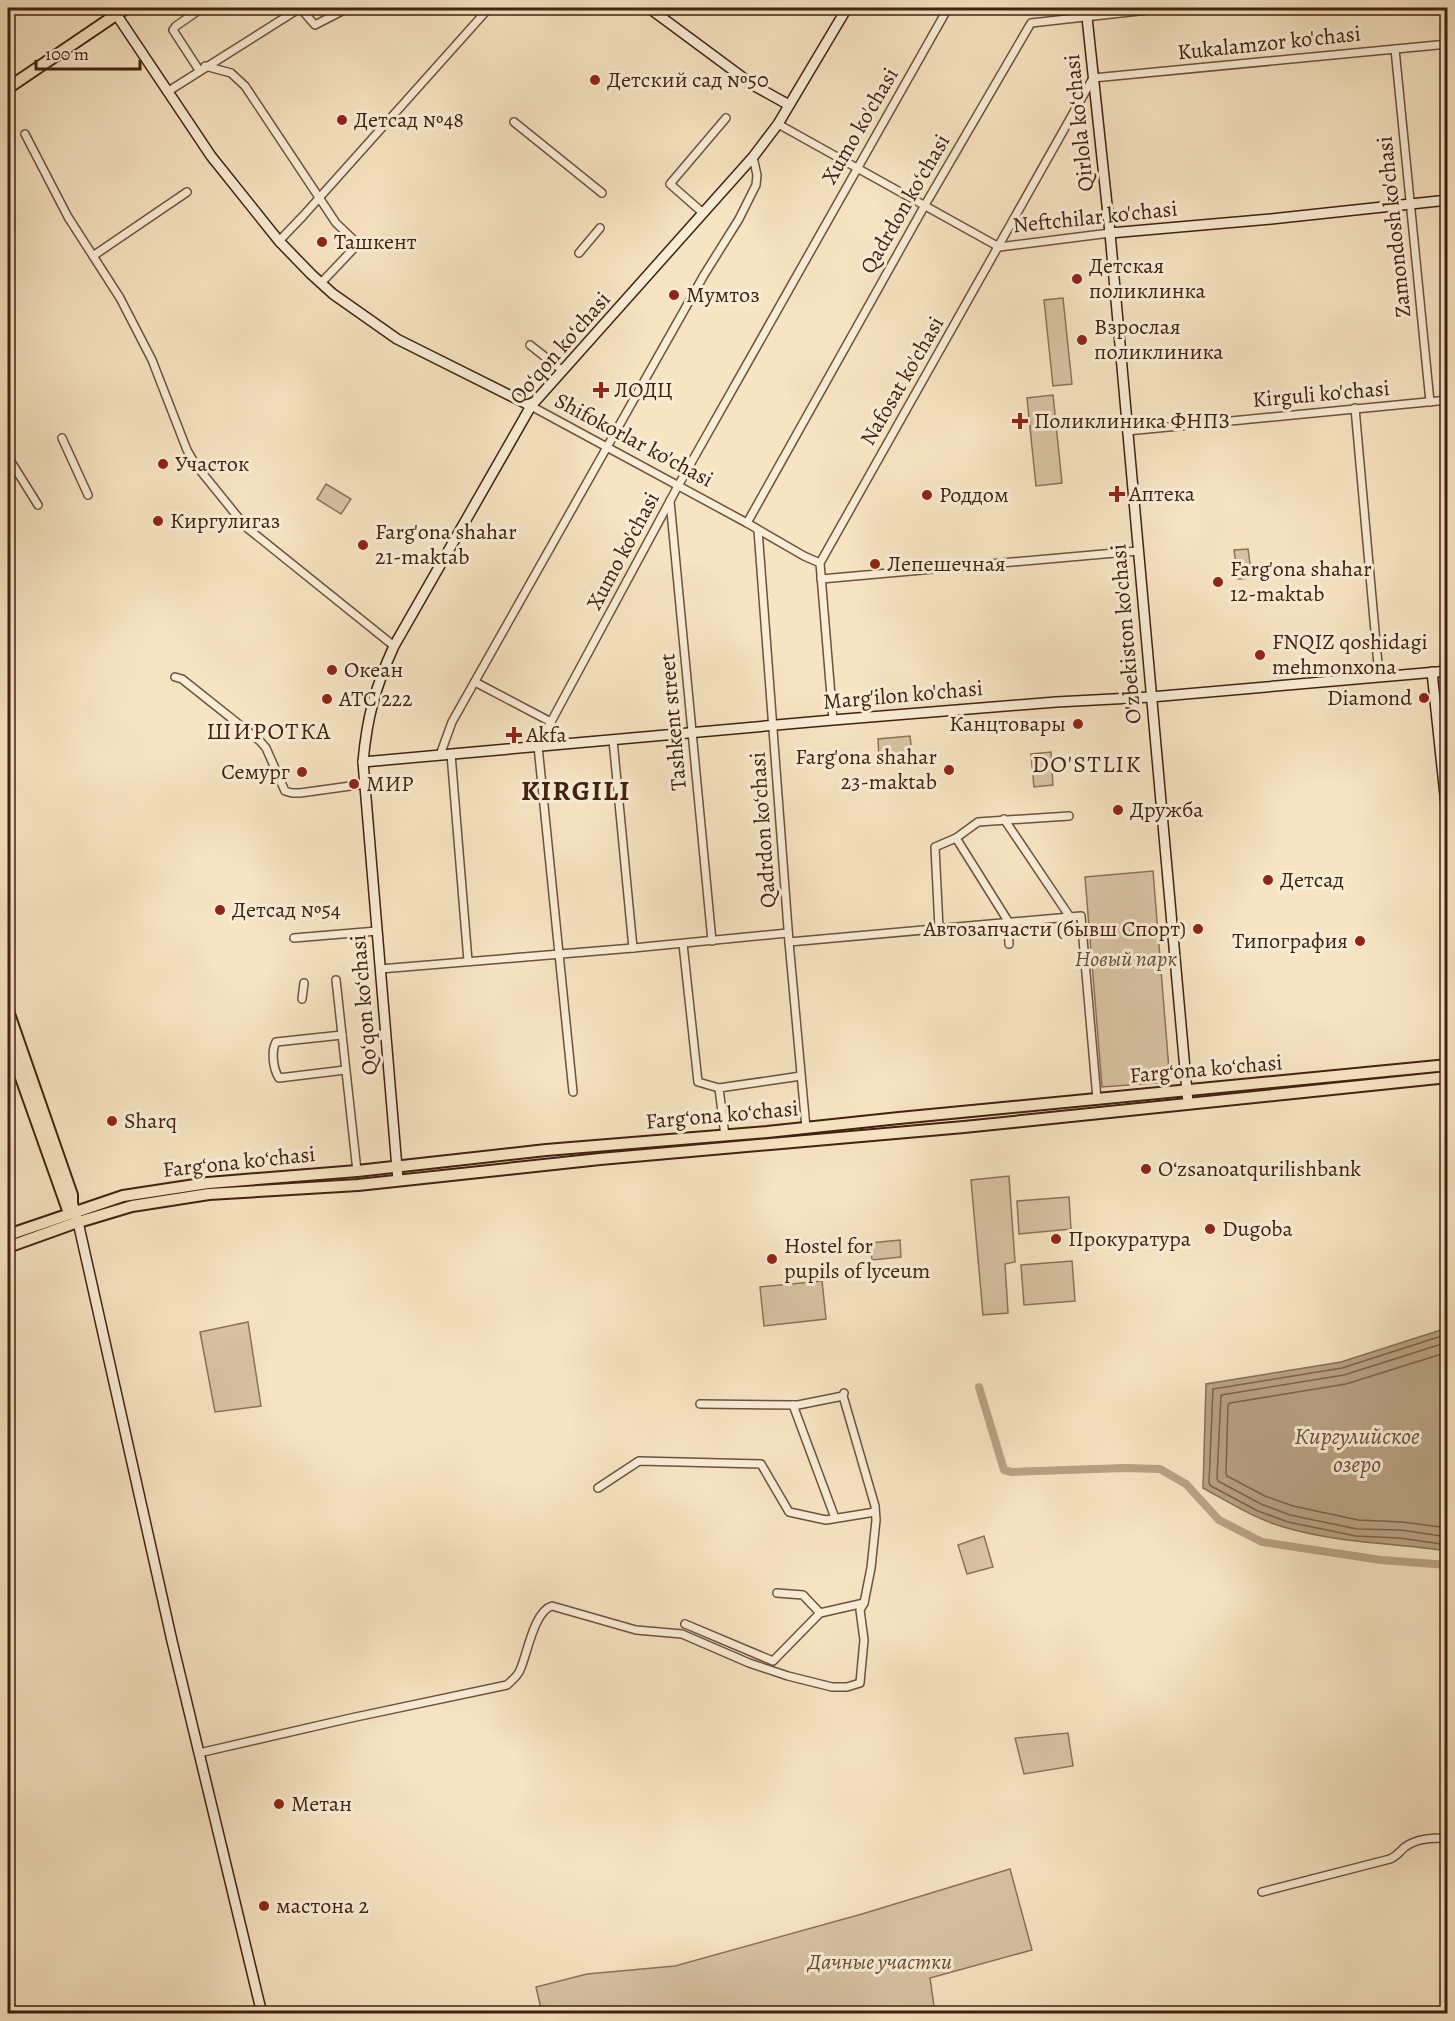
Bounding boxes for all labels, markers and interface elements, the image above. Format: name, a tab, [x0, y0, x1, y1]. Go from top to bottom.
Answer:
street label: Kukalamzor ko'chasi	[1176, 18, 1362, 68]
scale bar	[36, 33, 140, 71]
text: 100 m	[45, 42, 89, 66]
street label: Qirlola koʻchasi	[1057, 53, 1101, 193]
street label: Xumo ko'chasi	[815, 62, 905, 190]
place label: Детский сад №50	[607, 65, 769, 95]
marker: Детский сад №50	[588, 73, 602, 87]
place label: Детсад №48	[354, 105, 464, 135]
marker: Детсад №48	[335, 113, 349, 127]
street label: Qadrdon koʻchasi	[853, 129, 957, 279]
street label: Zamondosh ko'chasi	[1370, 135, 1418, 319]
street label: Neftchilar ko'chasi	[1011, 193, 1179, 241]
place label: Ташкент	[334, 227, 417, 257]
marker: Ташкент	[315, 235, 329, 249]
place label: Детская поликлинка	[1089, 251, 1206, 306]
marker: Детская поликлинка	[1070, 272, 1084, 286]
place label: Mумтоз	[686, 280, 760, 310]
street label: Qoʻqon koʻchasi	[503, 285, 617, 411]
marker: Mумтоз	[667, 288, 681, 302]
street label: Nafosat ko'chasi	[853, 311, 951, 451]
place label: Взрослая поликлиника	[1094, 312, 1224, 367]
marker: Взрослая поликлиника	[1075, 333, 1089, 347]
street label: Kirguli ko'chasi	[1251, 373, 1391, 415]
place label: ЛОДЦ	[614, 375, 673, 405]
marker: ЛОДЦ	[592, 381, 610, 399]
street label: Shifokorlar ko'chasi	[549, 385, 719, 495]
place label: Поликлиника ФНПЗ	[1034, 406, 1230, 436]
marker: Поликлиника ФНПЗ	[1011, 412, 1029, 430]
place label: Участок	[175, 449, 249, 479]
marker: Участок	[156, 457, 170, 471]
place label: Аптека	[1128, 479, 1196, 509]
place label: Роддом	[939, 480, 1009, 510]
street label: Xumo ko'chasi	[579, 487, 667, 615]
marker: Аптека	[1110, 487, 1124, 501]
marker: Роддом	[920, 488, 934, 502]
place label: Киргулигаз	[170, 506, 280, 536]
marker: Киргулигаз	[151, 514, 165, 528]
place label: Farg'ona shahar 21-maktab	[375, 517, 517, 572]
marker: Farg'ona shahar 21-maktab	[356, 538, 370, 552]
street label: O'zbekiston ko'chasi	[1103, 543, 1149, 725]
place label: Лепешечная	[887, 549, 1006, 579]
place label: Farg'ona shahar 12-maktab	[1230, 554, 1372, 609]
marker: Лепешечная	[868, 557, 882, 571]
marker: Farg'ona shahar 12-maktab	[1211, 575, 1225, 589]
place label: FNQIZ qoshidagi mehmonxona	[1272, 627, 1428, 682]
marker: FNQIZ qoshidagi mehmonxona	[1253, 648, 1267, 662]
street label: Tashkent street	[652, 652, 694, 792]
place label: Океан	[344, 655, 403, 685]
marker: Океан	[325, 663, 339, 677]
street label: Marg'ilon ko'chasi	[822, 673, 984, 717]
place label: Diamond	[1327, 683, 1412, 713]
place label: АТС 222	[338, 684, 413, 714]
marker: Diamond	[1417, 691, 1431, 705]
marker: АТС 222	[320, 692, 334, 706]
place label: Канцтовары	[949, 709, 1066, 739]
district label: ШИРОТКА	[206, 715, 332, 747]
marker: Канцтовары	[1071, 717, 1085, 731]
place label: Akfa	[525, 720, 567, 750]
marker: Akfa	[507, 728, 521, 742]
place label: Farg'ona shahar 23-maktab	[795, 742, 937, 797]
district label: DO'STLIK	[1032, 748, 1142, 780]
street label: Qadrdon koʻchasi	[743, 751, 783, 909]
place label: Семург	[221, 757, 290, 787]
marker: Farg'ona shahar 23-maktab	[942, 763, 956, 777]
marker: Семург	[295, 765, 309, 779]
place label: МИР	[366, 769, 413, 799]
district label: KIRGILI	[521, 772, 631, 810]
marker: МИР	[347, 777, 361, 791]
place label: Дружба	[1130, 795, 1204, 825]
marker: Дружба	[1111, 803, 1125, 817]
place label: Детсад	[1280, 865, 1344, 895]
marker: Детсад	[1261, 873, 1275, 887]
place label: Детсад №54	[232, 895, 341, 925]
marker: Детсад №54	[213, 903, 227, 917]
place label: Автозапчасти (бывш Спорт)	[923, 914, 1186, 944]
marker: Автозапчасти (бывш Спорт)	[1191, 922, 1205, 936]
place label: Типография	[1232, 926, 1348, 956]
street label: Qoʻqon koʻchasi	[343, 934, 385, 1076]
marker: Типография	[1353, 934, 1367, 948]
park label: Новый парк	[1075, 944, 1177, 974]
street label: Fargʻona koʻchasi	[1128, 1047, 1284, 1091]
street label: Fargʻona koʻchasi	[644, 1093, 800, 1137]
place label: Sharq	[124, 1106, 177, 1136]
marker: Sharq	[105, 1114, 119, 1128]
street label: Fargʻona koʻchasi	[161, 1139, 317, 1185]
place label: Oʻzsanoatqurilishbank	[1158, 1154, 1361, 1184]
marker: Oʻzsanoatqurilishbank	[1139, 1162, 1153, 1176]
place label: Dugoba	[1222, 1214, 1294, 1244]
marker: Dugoba	[1203, 1222, 1217, 1236]
place label: Прокуратура	[1068, 1224, 1192, 1254]
place label: Hostel for pupils of lyceum	[784, 1231, 930, 1286]
marker: Прокуратура	[1049, 1232, 1063, 1246]
marker: Hostel for pupils of lyceum	[765, 1252, 779, 1266]
water label: Киргулийское озеро	[1294, 1420, 1420, 1480]
place label: Метан	[291, 1789, 352, 1819]
marker: Метан	[272, 1797, 286, 1811]
place label: мастона 2	[276, 1891, 369, 1921]
marker: мастона 2	[257, 1899, 271, 1913]
park label: Дачные участки	[806, 1947, 952, 1977]

